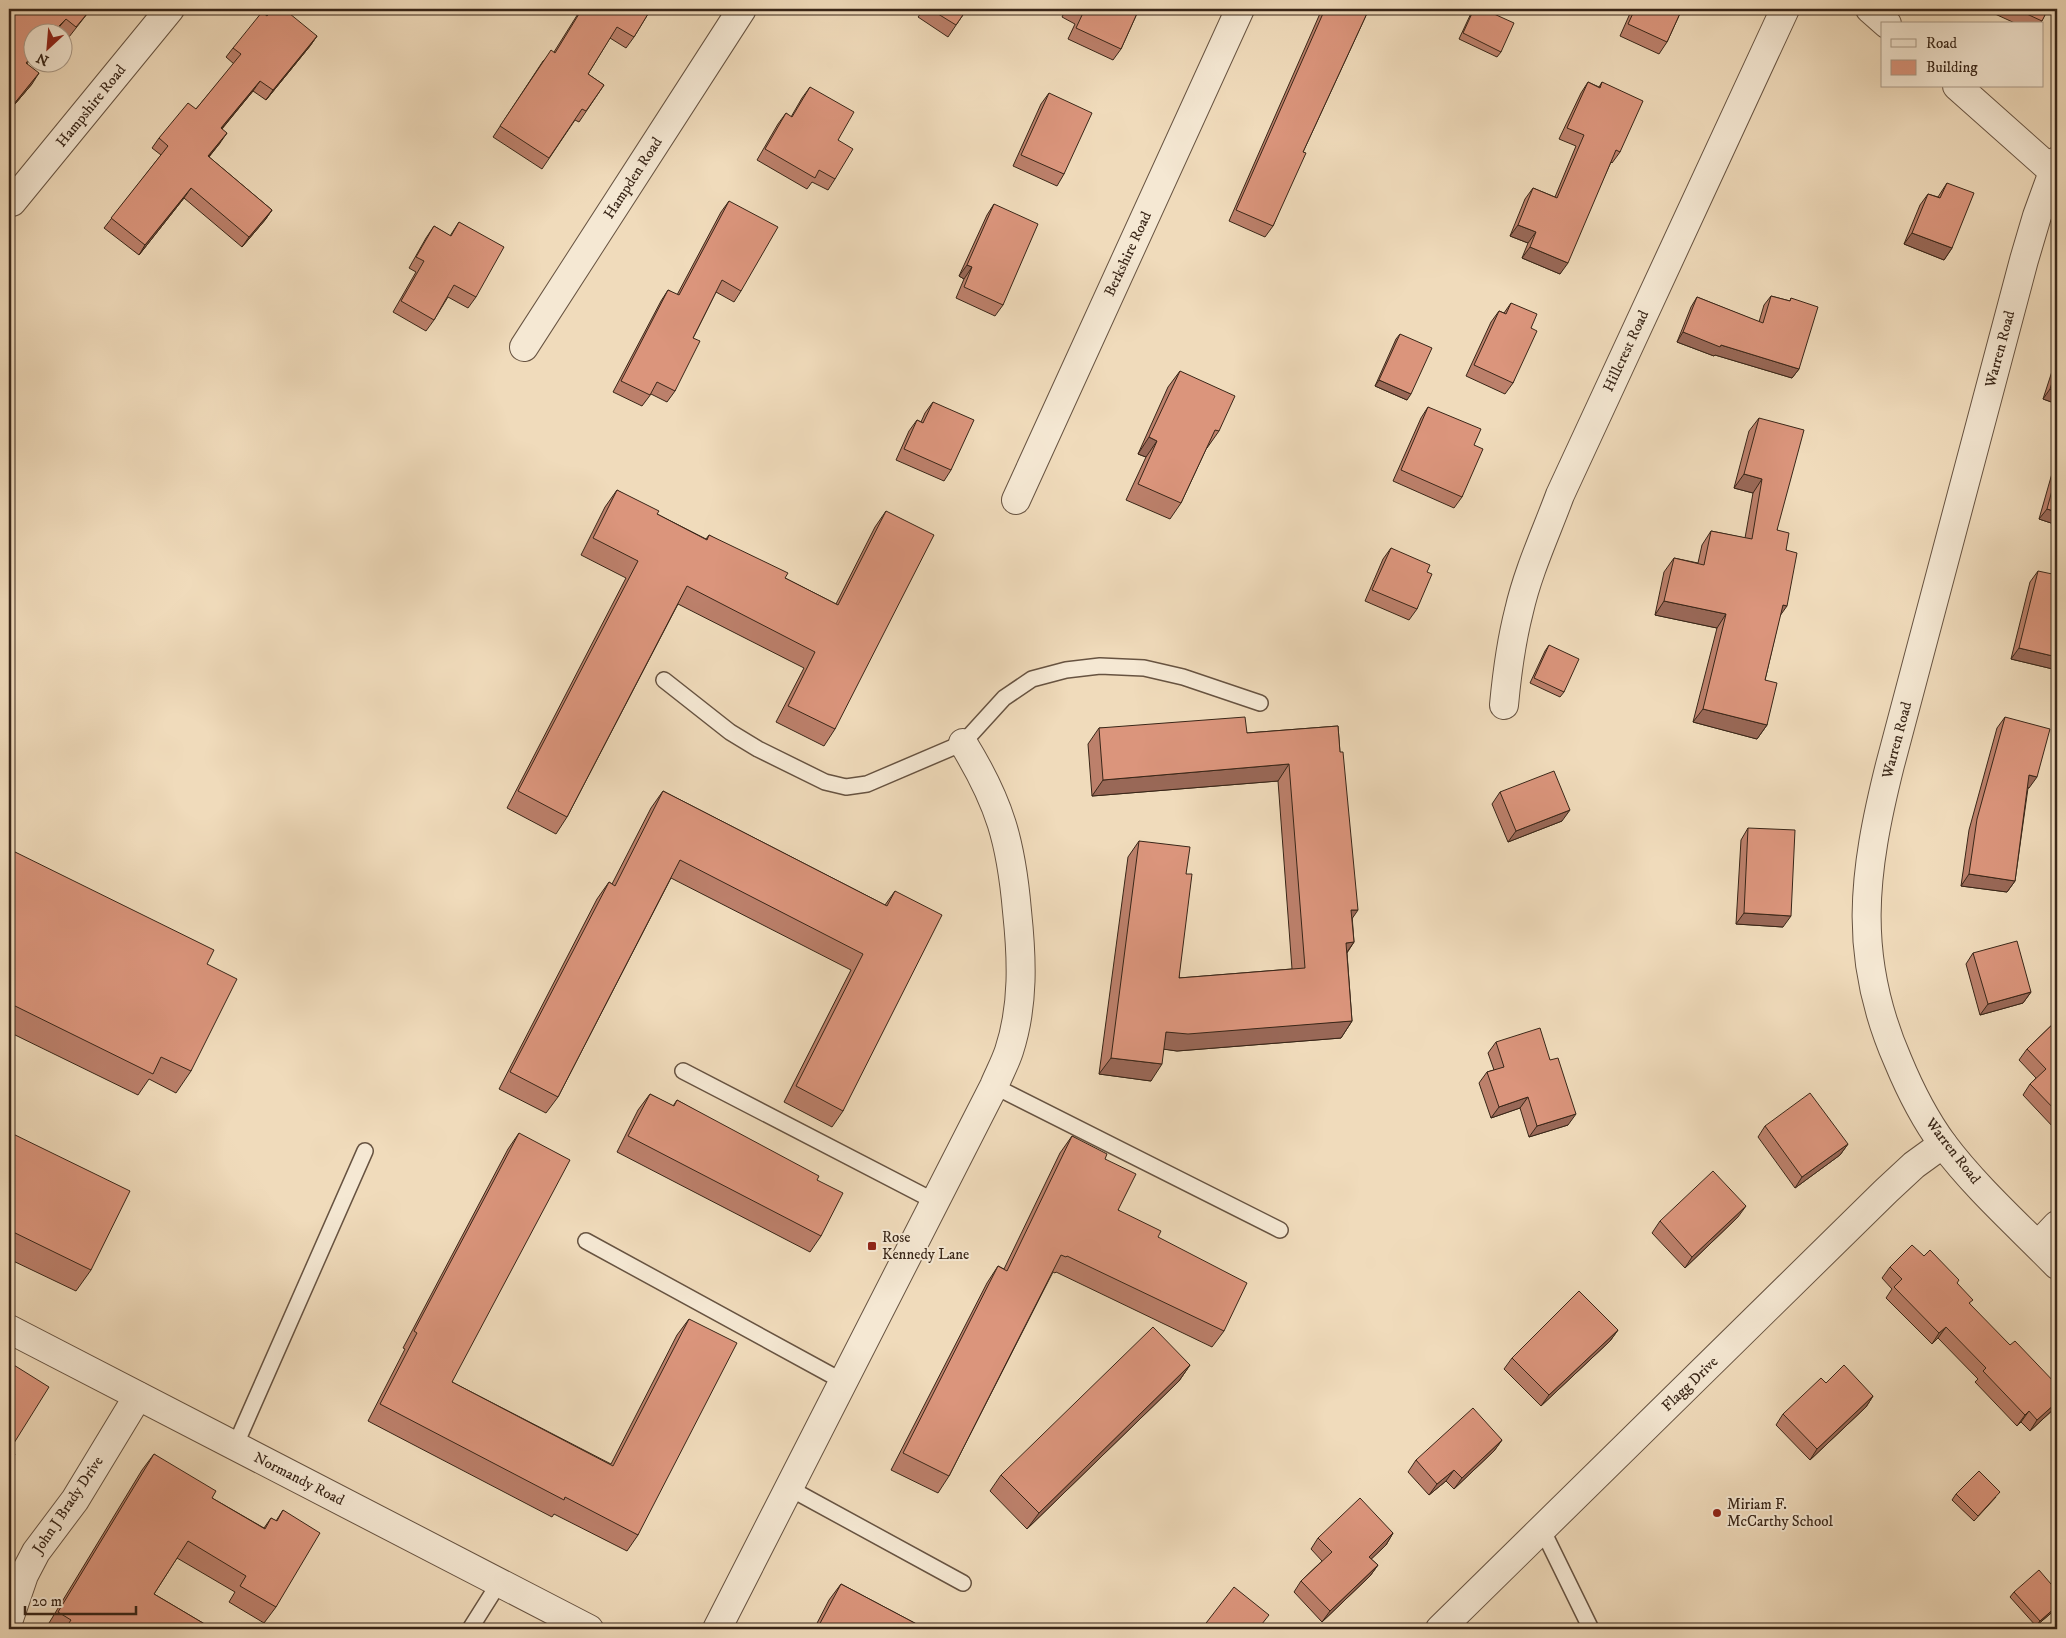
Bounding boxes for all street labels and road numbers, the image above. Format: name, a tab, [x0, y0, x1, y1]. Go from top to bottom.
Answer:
street label: Hampshire Road	[52, 61, 130, 151]
street label: Hampden Road	[600, 133, 667, 222]
street label: Berkshire Road	[1100, 208, 1156, 299]
street label: Hillcrest Road	[1599, 307, 1653, 395]
street label: Warren Road	[1980, 308, 2019, 390]
street label: Warren Road	[1877, 699, 1916, 781]
street label: Warren Road	[1921, 1113, 1985, 1188]
street label: Flagg Drive	[1658, 1352, 1722, 1416]
street label: Normandy Road	[251, 1448, 348, 1510]
street label: John J Brady Drive	[27, 1453, 108, 1559]

